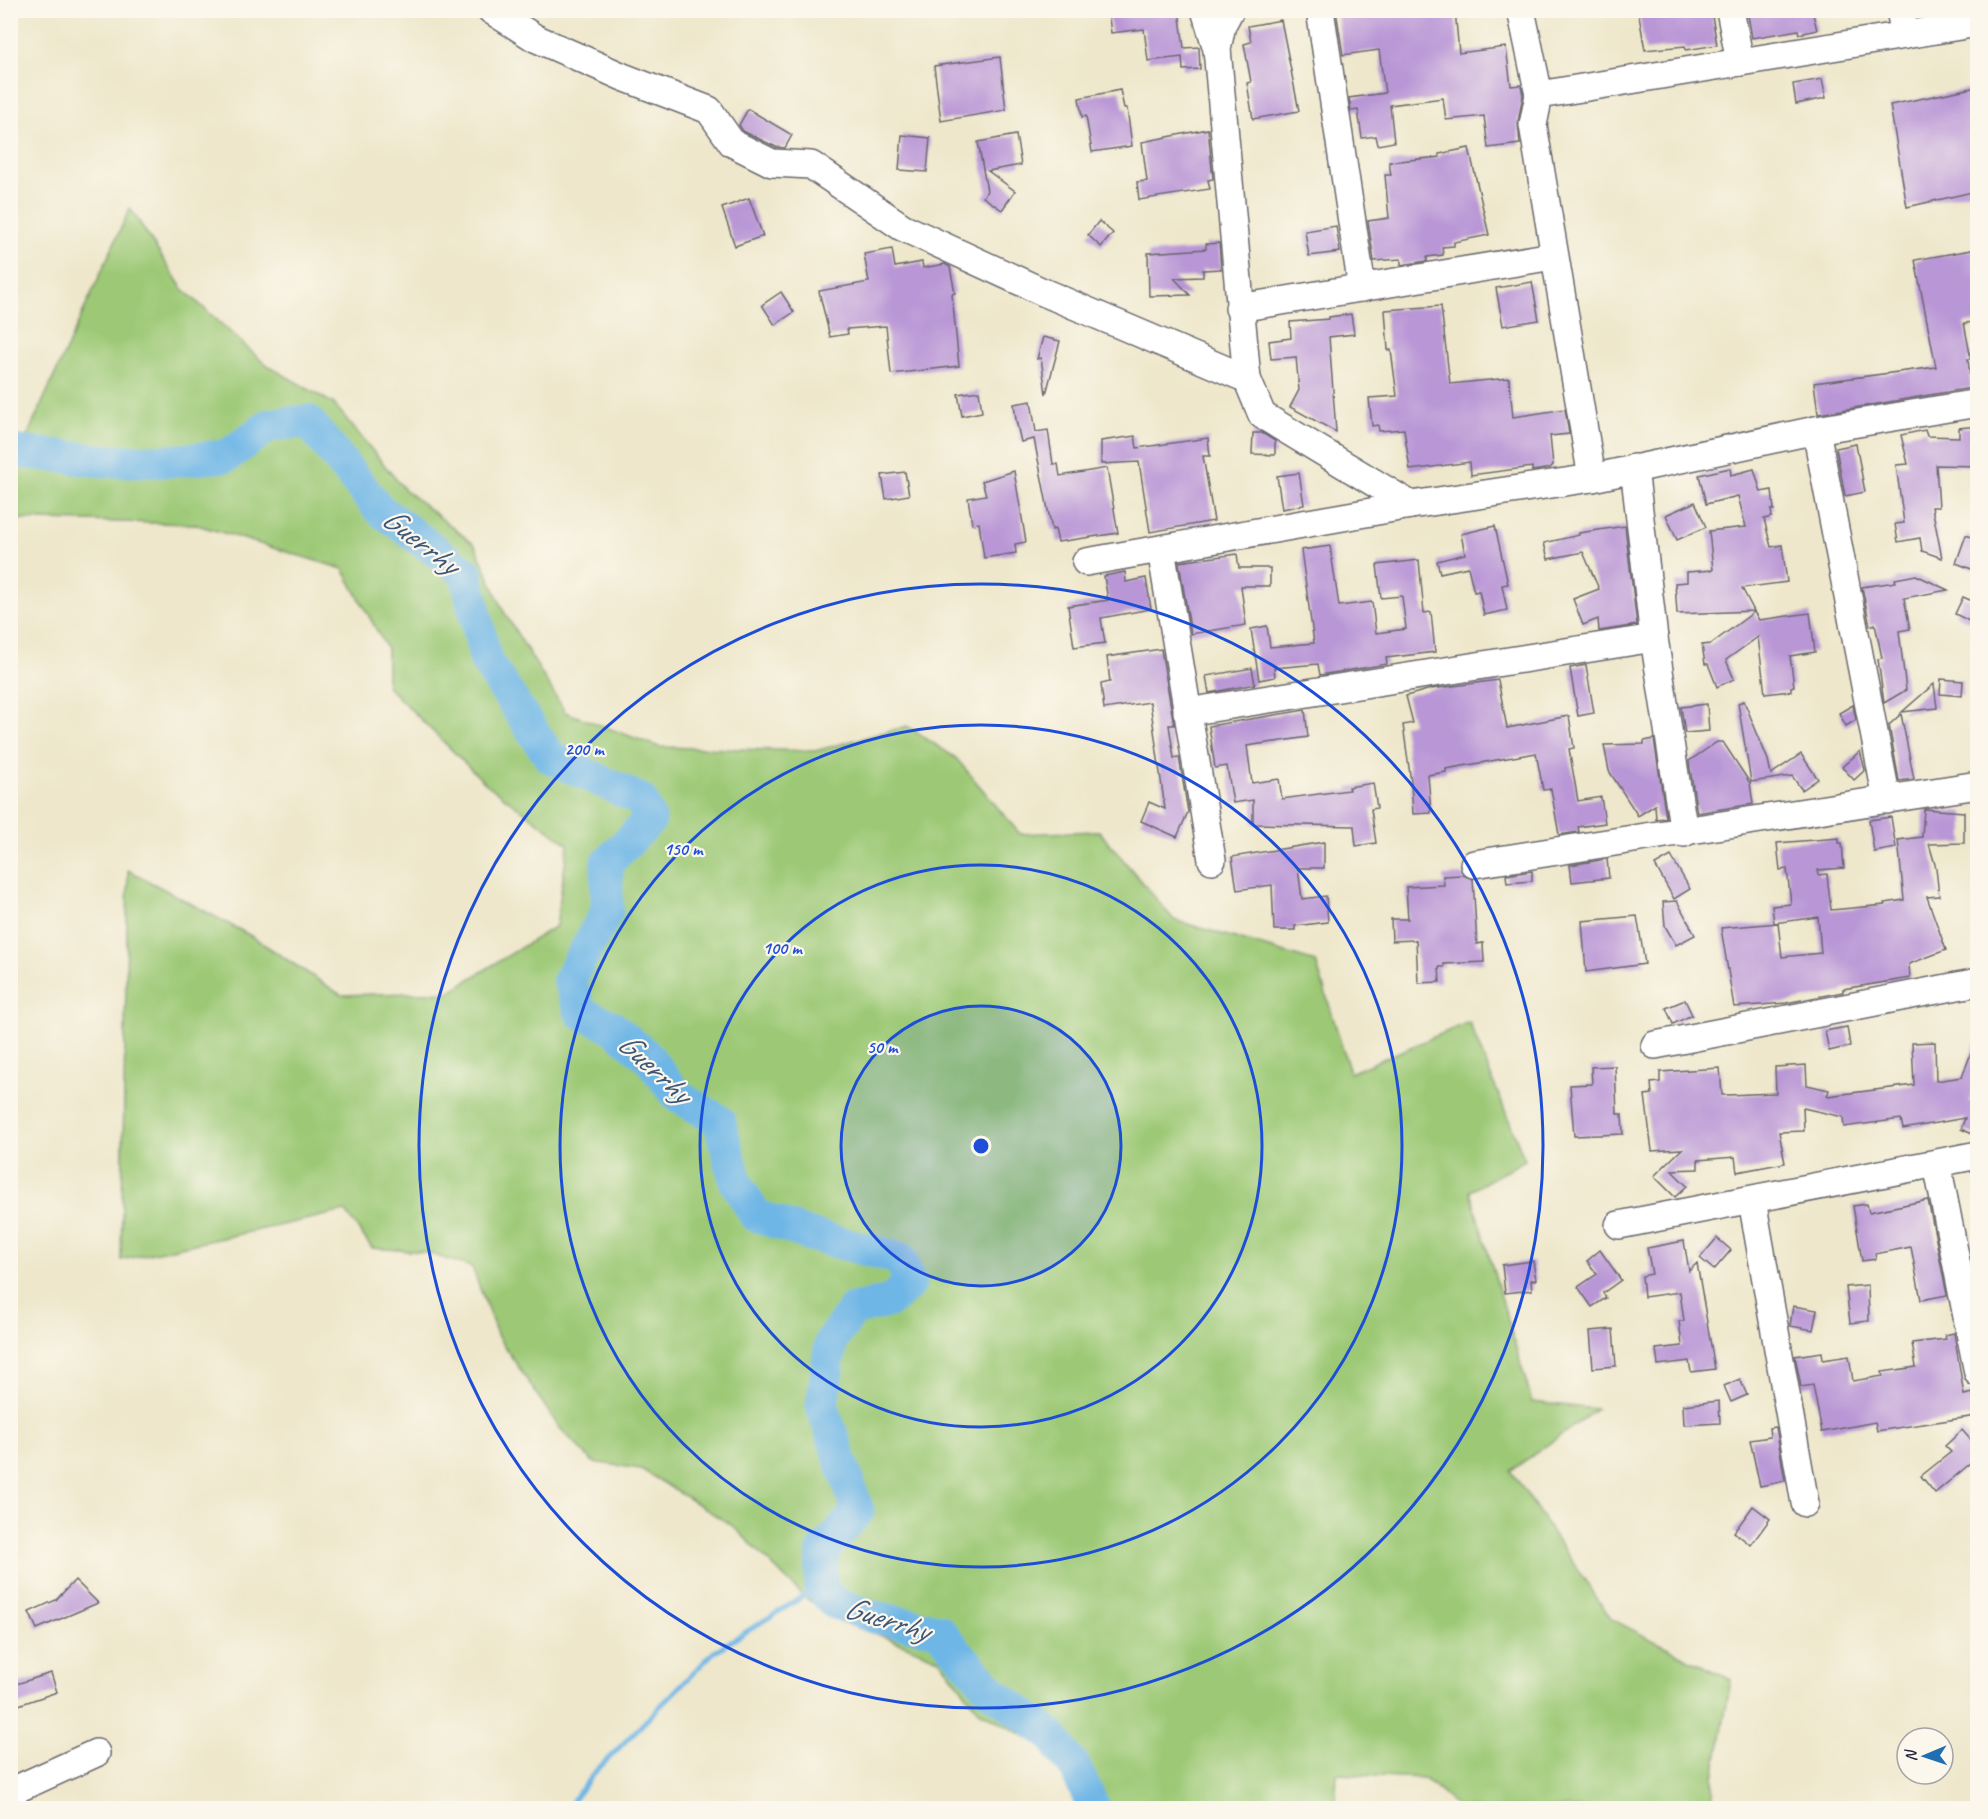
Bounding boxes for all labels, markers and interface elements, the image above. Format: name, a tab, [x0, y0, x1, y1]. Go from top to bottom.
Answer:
water label: Guerrhy	[374, 498, 471, 586]
text: 200 m	[565, 738, 605, 760]
text: 150 m	[664, 838, 704, 860]
text: 100 m	[763, 937, 803, 959]
water label: Guerrhy	[609, 1023, 704, 1115]
text: 50 m	[867, 1036, 899, 1058]
centre of rings	[971, 1136, 991, 1156]
water label: Guerrhy	[840, 1586, 939, 1652]
north arrow	[1895, 1726, 1955, 1786]
text: N	[1901, 1748, 1921, 1762]

